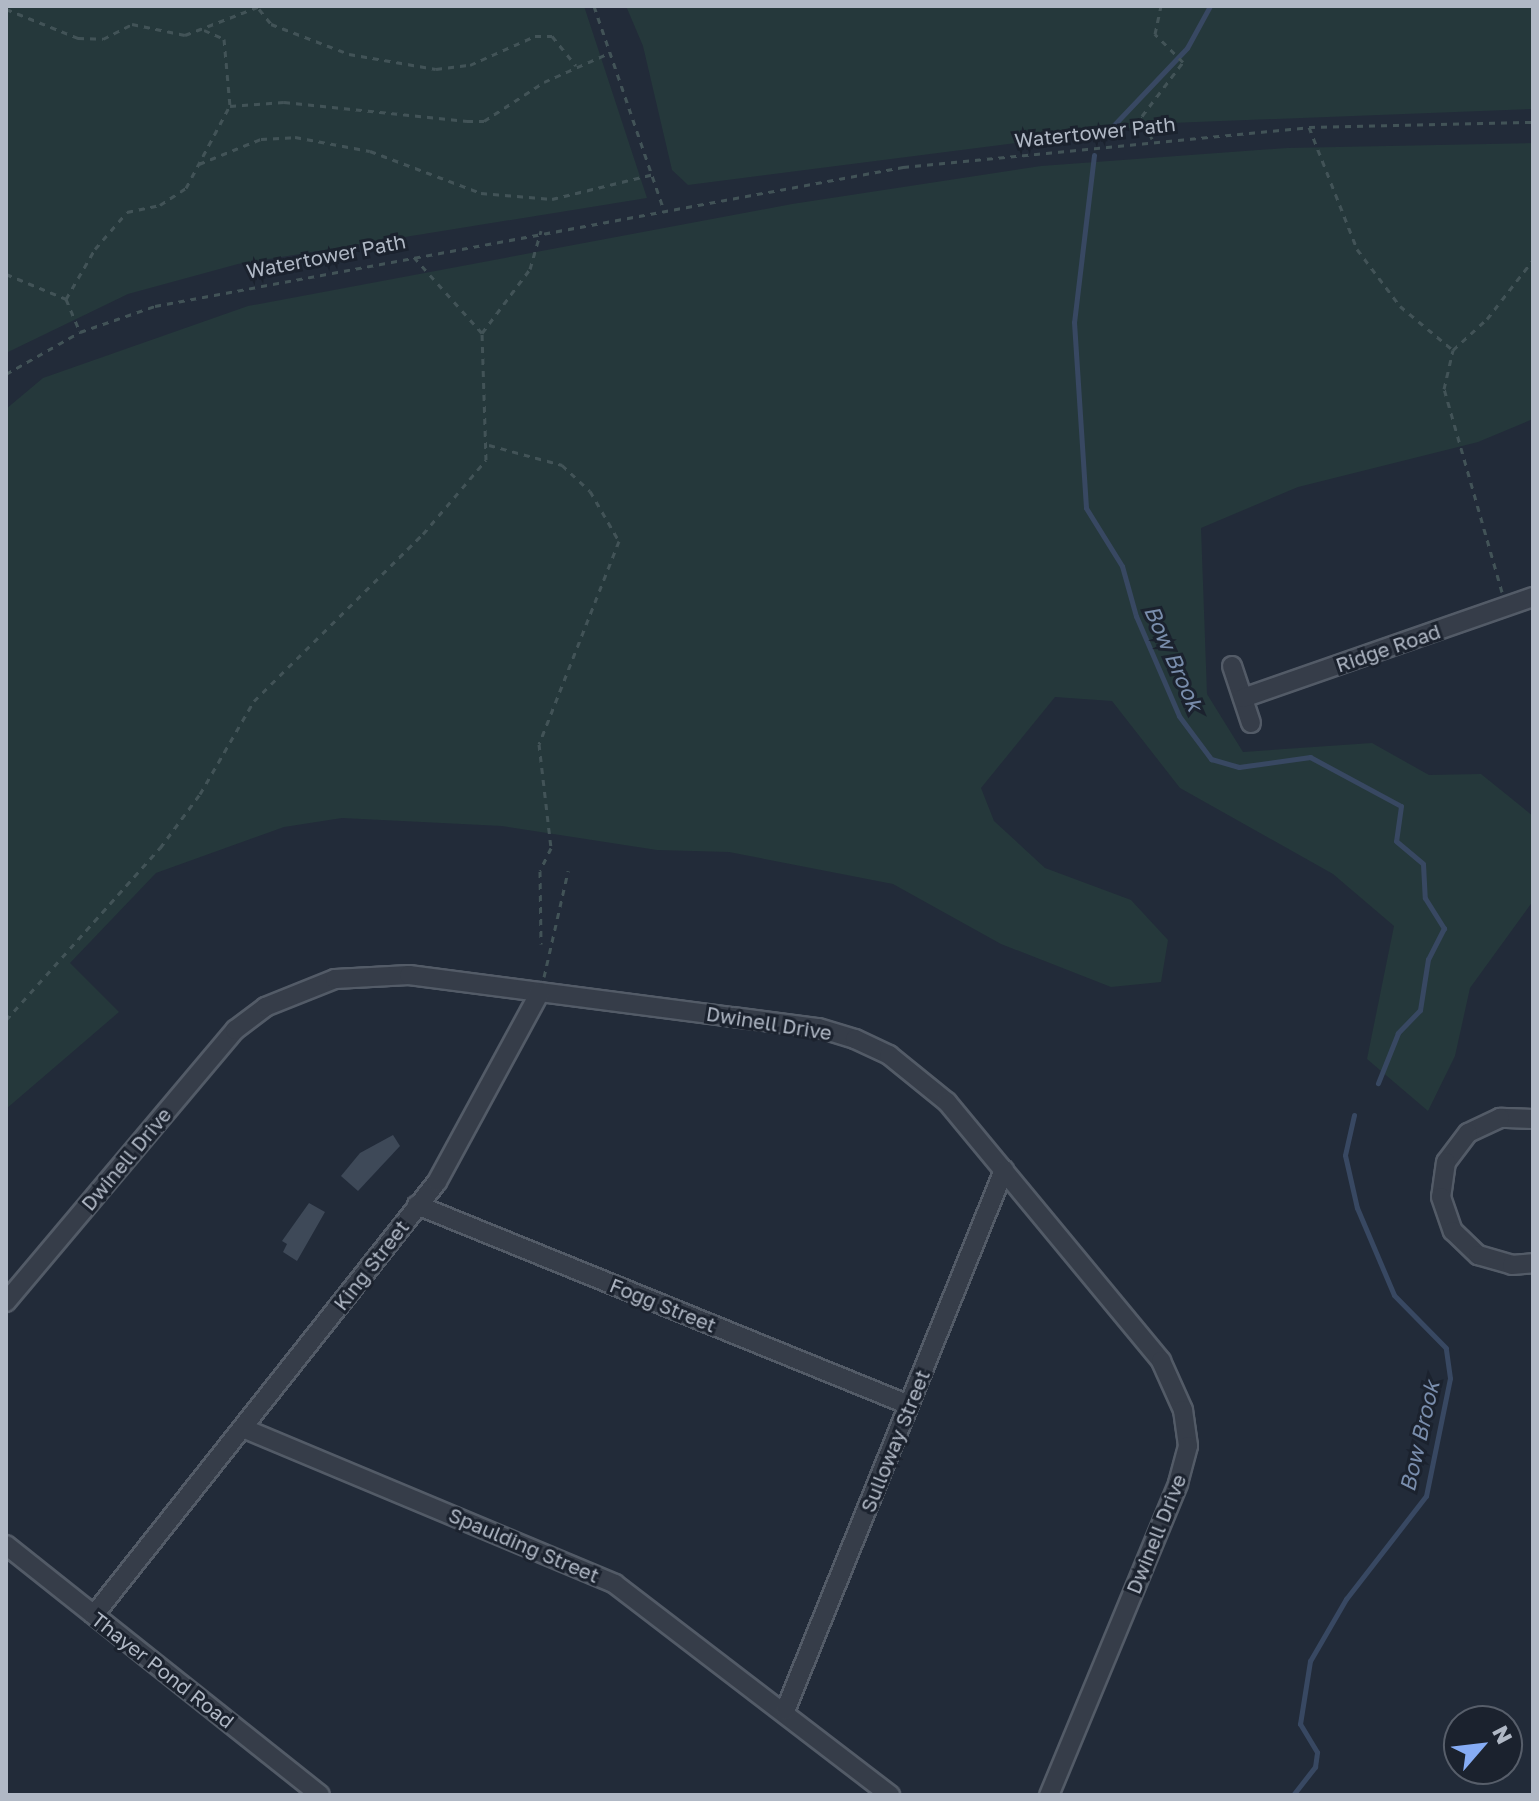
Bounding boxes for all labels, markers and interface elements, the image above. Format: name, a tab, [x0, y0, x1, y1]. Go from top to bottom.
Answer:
street label: Watertower Path	[1013, 112, 1177, 152]
street label: Watertower Path	[244, 229, 408, 283]
water label: Bow Brook	[1139, 601, 1209, 715]
street label: Ridge Road	[1332, 619, 1444, 677]
street label: Dwinell Drive	[704, 1001, 834, 1045]
street label: Dwinell Drive	[76, 1103, 176, 1215]
street label: King Street	[328, 1215, 414, 1315]
street label: Fogg Street	[606, 1273, 720, 1337]
street label: Sulloway Street	[856, 1366, 934, 1516]
water label: Bow Brook	[1393, 1378, 1445, 1494]
street label: Dwinell Drive	[1121, 1471, 1191, 1597]
street label: Spaulding Street	[445, 1502, 603, 1588]
street label: Thayer Pond Road	[87, 1607, 239, 1733]
north arrow	[1443, 1705, 1523, 1785]
text: N	[1487, 1721, 1519, 1748]

